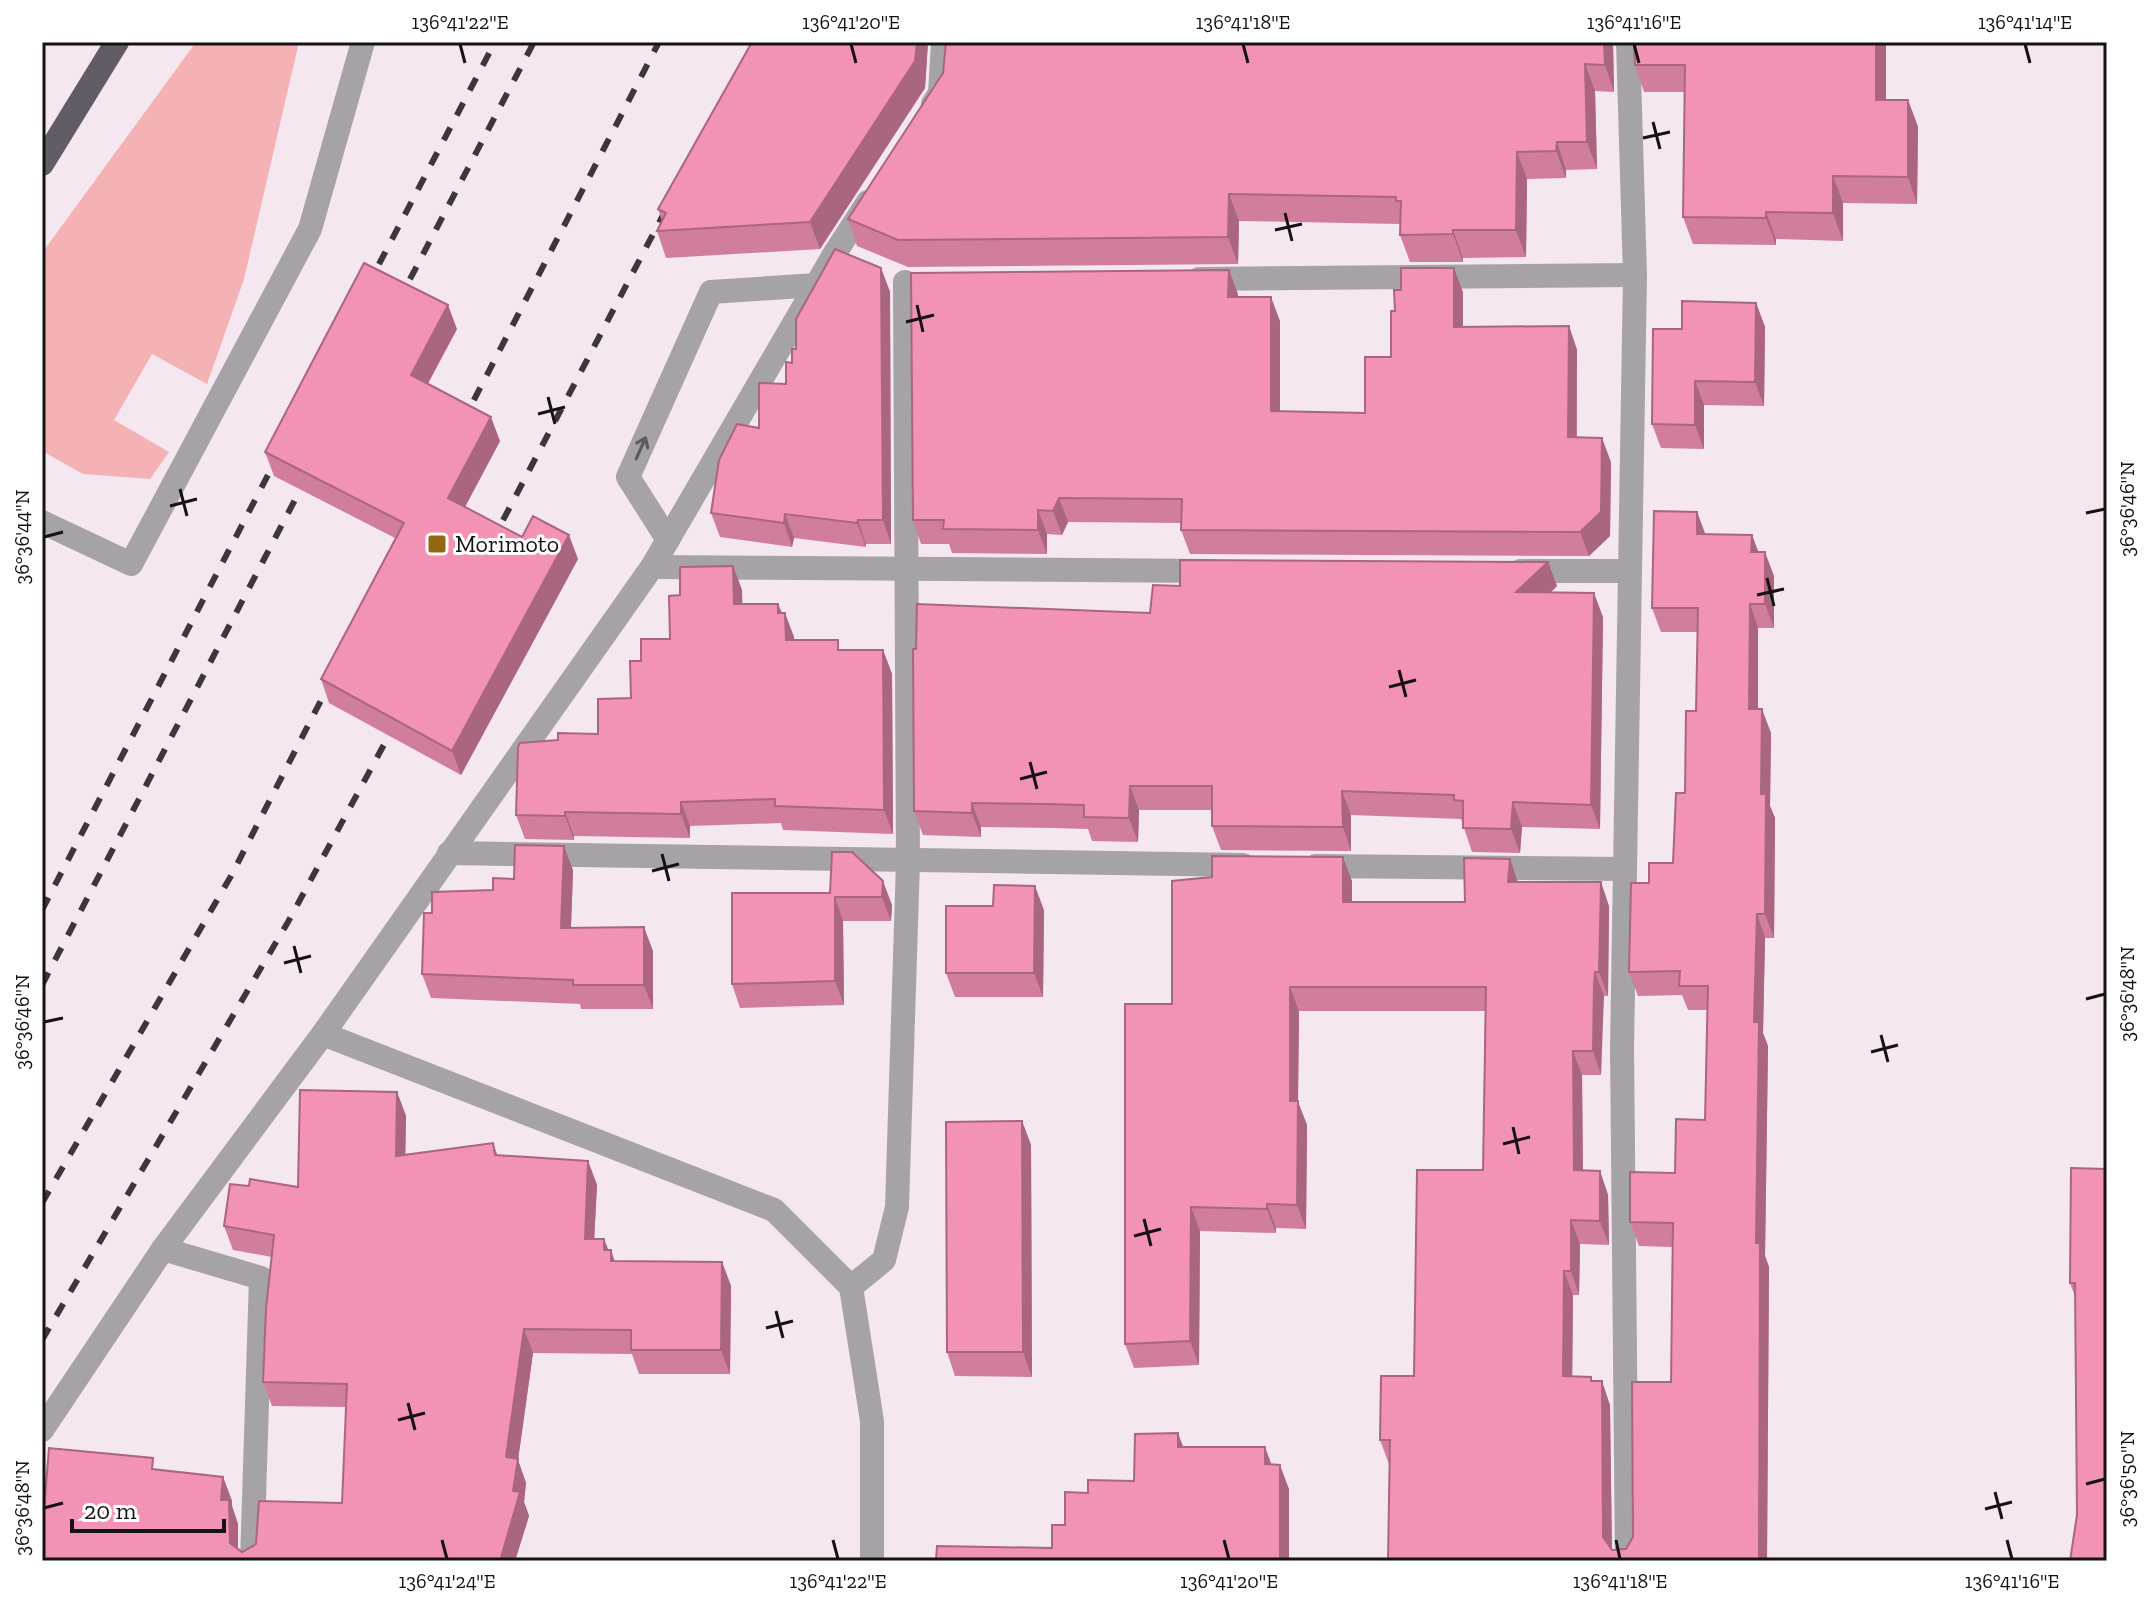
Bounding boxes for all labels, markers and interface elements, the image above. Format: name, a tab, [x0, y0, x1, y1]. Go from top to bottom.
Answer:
text: 136°41'22"E	[412, 10, 508, 34]
text: 136°41'20"E	[802, 10, 900, 34]
text: 136°41'18"E	[1196, 10, 1290, 34]
text: 136°41'16"E	[1587, 10, 1681, 34]
text: 136°41'14"E	[1978, 10, 2072, 34]
one-way arrow	[635, 436, 650, 461]
text: 36°36'46"N	[2115, 461, 2139, 557]
text: 36°36'44"N	[10, 489, 34, 585]
place label: Morimoto	[455, 529, 559, 558]
marker: Morimoto	[426, 533, 448, 555]
text: 36°36'48"N	[2115, 946, 2139, 1042]
text: 36°36'46"N	[10, 974, 34, 1070]
text: 36°36'50"N	[2115, 1431, 2139, 1527]
text: 36°36'48"N	[10, 1460, 34, 1556]
scale bar	[72, 1483, 224, 1533]
text: 20 m	[84, 1496, 137, 1525]
text: 136°41'24"E	[399, 1569, 495, 1593]
text: 136°41'22"E	[790, 1569, 886, 1593]
text: 136°41'20"E	[1180, 1569, 1278, 1593]
text: 136°41'18"E	[1573, 1569, 1667, 1593]
text: 136°41'16"E	[1965, 1569, 2059, 1593]

